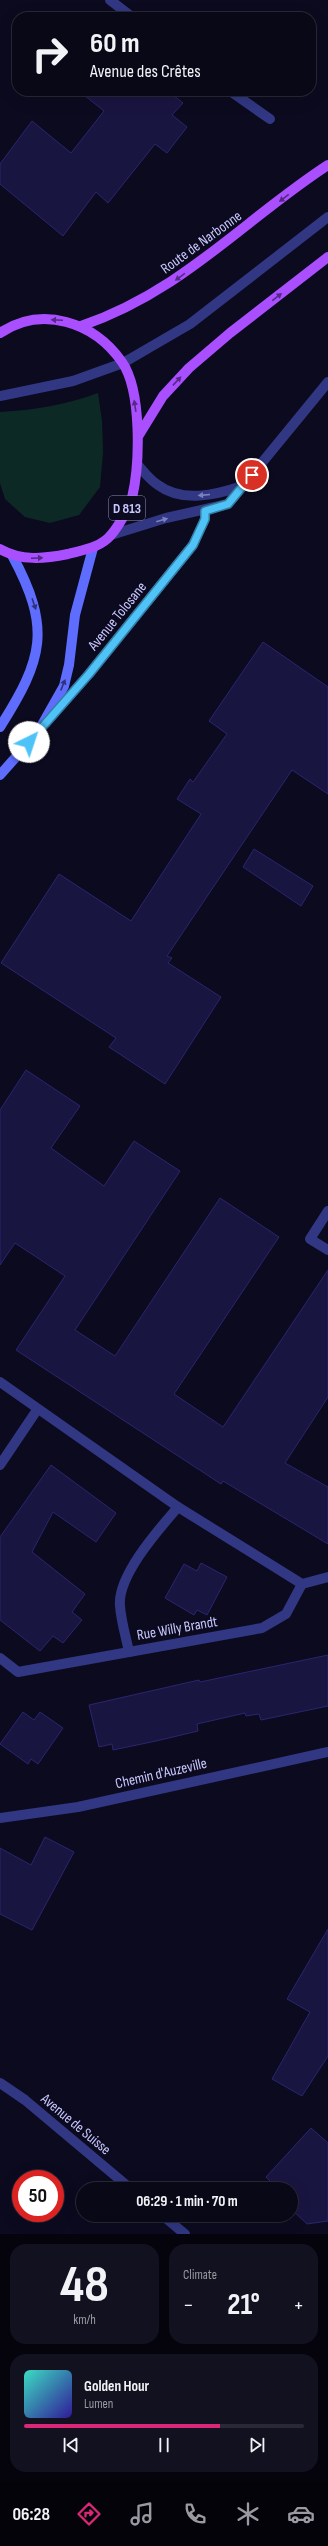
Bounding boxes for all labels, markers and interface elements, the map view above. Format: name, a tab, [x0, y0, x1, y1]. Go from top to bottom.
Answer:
text: 60 m	[90, 27, 139, 60]
icon: right	[24, 28, 76, 80]
text: Avenue des Crêtes	[90, 61, 201, 82]
one-way arrow	[278, 194, 289, 202]
street label: Route de Narbonne	[157, 207, 246, 278]
one-way arrow	[175, 273, 185, 281]
one-way arrow	[271, 293, 282, 301]
one-way arrow	[50, 317, 63, 323]
one-way arrow	[173, 376, 182, 386]
one-way arrow	[132, 400, 138, 412]
pin	[235, 458, 269, 492]
icon: arrive	[241, 464, 263, 486]
one-way arrow	[198, 492, 210, 499]
road number: D 813	[109, 496, 145, 520]
one-way arrow	[156, 517, 168, 523]
one-way arrow	[31, 554, 43, 561]
street label: Avenue Tolosane	[83, 578, 151, 655]
one-way arrow	[31, 598, 37, 610]
one-way arrow	[60, 680, 66, 691]
position arrow	[8, 721, 50, 763]
street label: Rue Willy Brandt	[135, 1612, 219, 1645]
street label: Chemin d'Auzeville	[113, 1754, 209, 1793]
street label: Avenue de Suisse	[36, 2089, 115, 2159]
speed limit sign: 50	[12, 2170, 64, 2222]
text: 06:29 · 1 min · 70 m	[136, 2192, 238, 2211]
text: 48	[60, 2254, 109, 2317]
text: Climate	[183, 2267, 217, 2283]
text: 21°	[227, 2287, 260, 2323]
text: −	[183, 2292, 194, 2319]
text: +	[293, 2292, 304, 2319]
text: km/h	[73, 2312, 96, 2328]
text: Golden Hour	[84, 2377, 149, 2396]
text: Lumen	[84, 2396, 113, 2412]
icon: previous	[60, 2434, 82, 2456]
icon: pause	[153, 2434, 175, 2456]
icon: next	[246, 2434, 268, 2456]
icon: directions	[75, 2500, 103, 2528]
icon: music	[128, 2500, 156, 2528]
icon: phone	[181, 2500, 209, 2528]
icon: climate	[234, 2500, 262, 2528]
icon: car	[287, 2500, 315, 2528]
text: 06:28	[13, 2504, 50, 2525]

